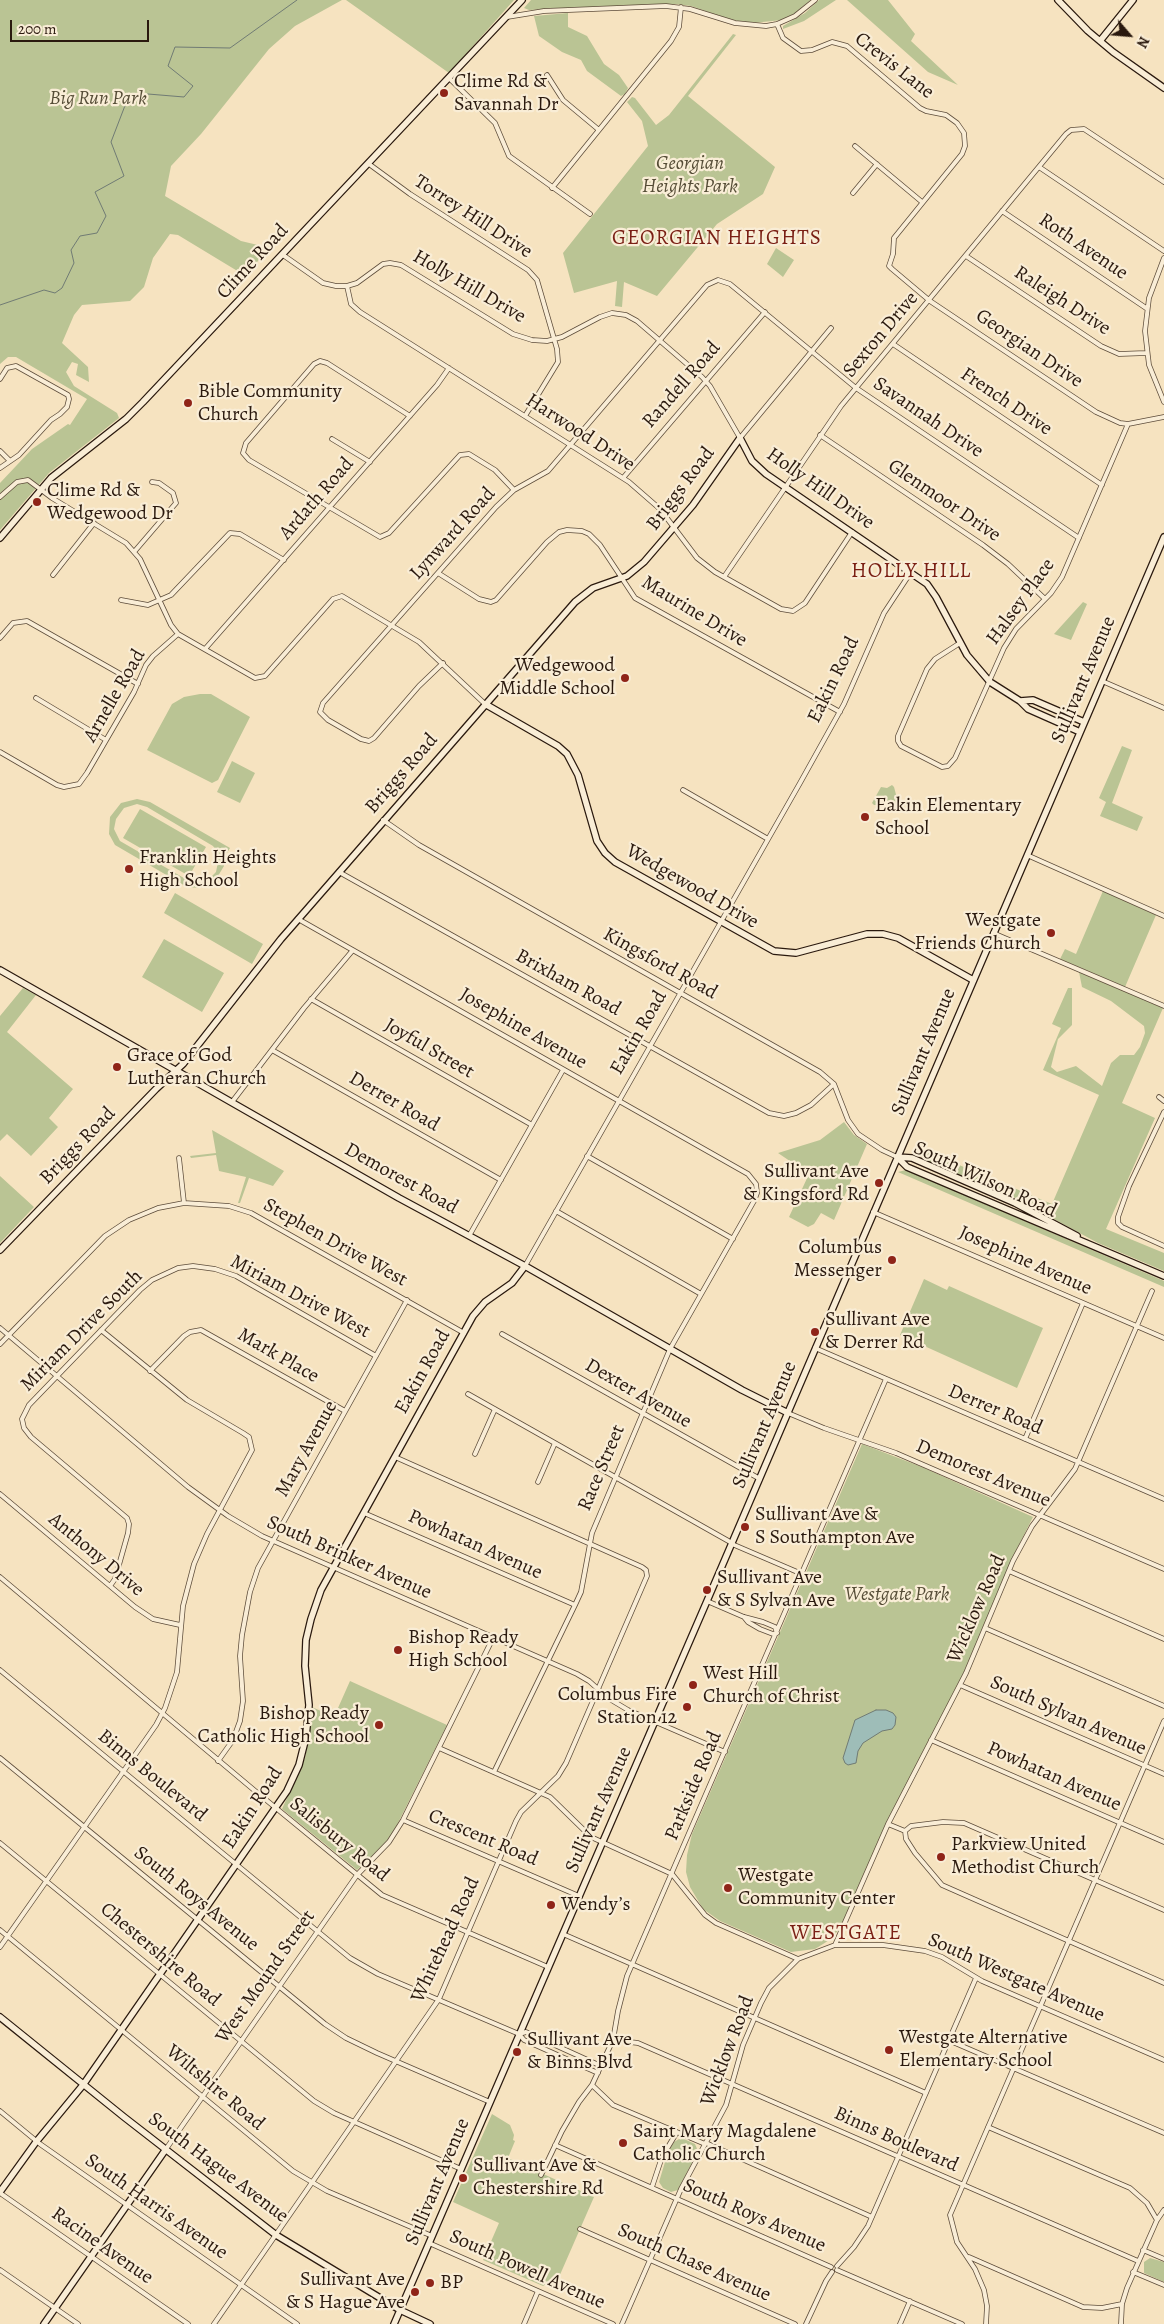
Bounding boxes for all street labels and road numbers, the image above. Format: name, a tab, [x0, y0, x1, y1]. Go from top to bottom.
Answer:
street label: Crevis Lane	[849, 27, 939, 105]
street label: Torrey Hill Drive	[410, 170, 536, 264]
street label: Roth Avenue	[1034, 208, 1132, 286]
street label: Clime Road	[212, 219, 294, 305]
street label: Holly Hill Drive	[408, 245, 530, 329]
street label: Raleigh Drive	[1009, 261, 1115, 341]
street label: Sexton Drive	[838, 287, 924, 383]
street label: Georgian Drive	[971, 304, 1087, 394]
street label: Randell Road	[638, 337, 726, 433]
street label: French Drive	[956, 363, 1056, 441]
street label: Savannah Drive	[868, 372, 988, 464]
street label: Harwood Drive	[521, 389, 639, 477]
street label: Briggs Road	[642, 442, 720, 536]
street label: Holly Hill Drive	[761, 443, 879, 535]
street label: Ardath Road	[275, 453, 359, 545]
street label: Glenmoor Drive	[883, 454, 1005, 548]
street label: Lynward Road	[405, 483, 501, 585]
street label: Halsey Place	[982, 554, 1060, 650]
street label: Maurine Drive	[637, 571, 751, 653]
street label: Sullivant Avenue	[1046, 613, 1122, 747]
street label: Eakin Road	[803, 633, 865, 727]
street label: Arnelle Road	[79, 645, 151, 747]
street label: Briggs Road	[361, 729, 443, 819]
street label: Wedgewood Drive	[621, 839, 763, 935]
street label: Kingsford Road	[599, 923, 721, 1005]
street label: Brixham Road	[511, 944, 625, 1022]
street label: Josephine Avenue	[455, 983, 591, 1075]
street label: Sullivant Avenue	[886, 985, 962, 1119]
street label: Eakin Road	[605, 987, 673, 1079]
street label: Joyful Street	[380, 1014, 478, 1084]
street label: Derrer Road	[345, 1067, 443, 1137]
street label: Briggs Road	[35, 1102, 121, 1190]
street label: South Wilson Road	[910, 1136, 1060, 1224]
street label: Demorest Road	[340, 1138, 462, 1220]
street label: Stephen Drive West	[259, 1194, 411, 1292]
street label: Josephine Avenue	[955, 1221, 1095, 1301]
street label: Miriam Drive West	[226, 1250, 374, 1344]
street label: Miriam Drive South	[16, 1265, 148, 1397]
street label: Mark Place	[233, 1323, 323, 1389]
street label: Eakin Road	[390, 1326, 456, 1418]
street label: Dexter Avenue	[581, 1354, 695, 1434]
street label: Sullivant Avenue	[727, 1358, 803, 1492]
street label: Derrer Road	[944, 1379, 1046, 1441]
street label: Mary Avenue	[271, 1397, 343, 1501]
street label: Race Street	[573, 1421, 631, 1515]
street label: Demorest Avenue	[912, 1435, 1054, 1513]
street label: Powhatan Avenue	[404, 1505, 546, 1585]
street label: Anthony Drive	[43, 1508, 149, 1602]
street label: South Brinker Avenue	[263, 1511, 435, 1605]
street label: Wicklow Road	[942, 1551, 1012, 1667]
street label: South Sylvan Avenue	[986, 1671, 1150, 1761]
street label: Binns Boulevard	[92, 1725, 212, 1827]
street label: Parkside Road	[660, 1728, 728, 1844]
street label: Powhatan Avenue	[983, 1737, 1125, 1817]
street label: Sullivant Avenue	[560, 1743, 638, 1877]
street label: Eakin Road	[218, 1763, 288, 1853]
street label: Salisbury Road	[284, 1792, 394, 1888]
street label: Crescent Road	[425, 1804, 541, 1872]
street label: South Roys Avenue	[129, 1841, 263, 1957]
street label: Whitehead Road	[406, 1873, 486, 2007]
street label: Chestershire Road	[95, 1898, 225, 2012]
street label: West Mound Street	[211, 1906, 321, 2048]
street label: South Westgate Avenue	[924, 1928, 1108, 2028]
street label: Wicklow Road	[696, 1992, 760, 2110]
street label: Wiltshire Road	[161, 2040, 269, 2136]
street label: Binns Boulevard	[830, 2102, 962, 2178]
street label: South Hague Avenue	[143, 2107, 293, 2229]
street label: Sullivant Avenue	[400, 2115, 476, 2249]
street label: South Harris Avenue	[80, 2149, 232, 2265]
street label: South Roys Avenue	[679, 2174, 829, 2258]
street label: Racine Avenue	[47, 2202, 157, 2290]
street label: South Chase Avenue	[614, 2218, 774, 2308]
street label: South Powell Avenue	[445, 2225, 609, 2315]

